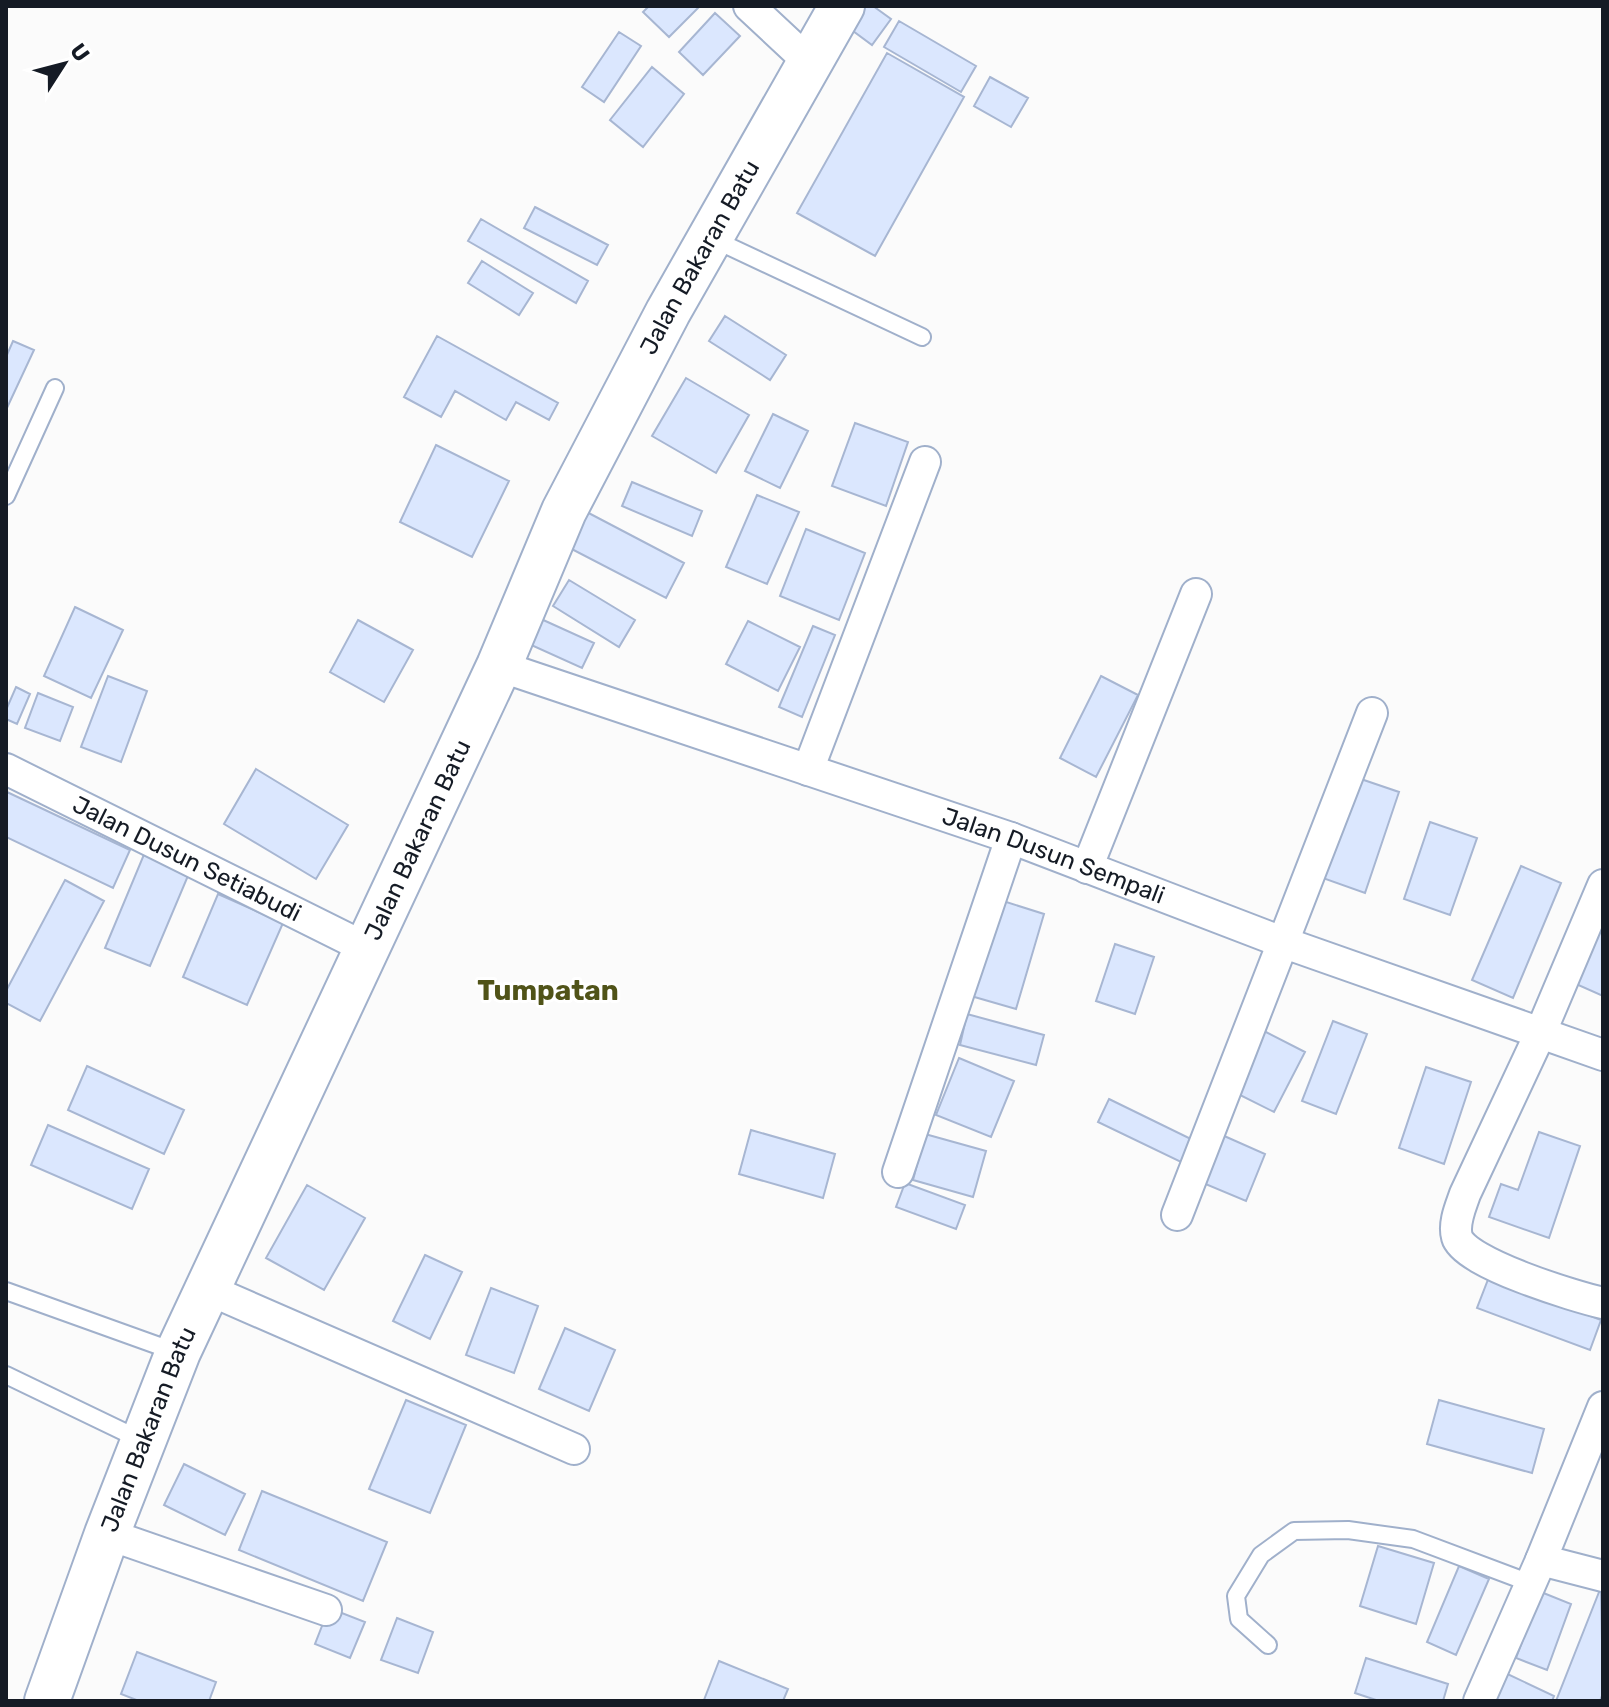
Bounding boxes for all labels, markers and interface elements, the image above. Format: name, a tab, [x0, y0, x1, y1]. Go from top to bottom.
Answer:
north arrow	[24, 24, 104, 104]
text: U	[64, 38, 95, 67]
street label: Jalan Bakaran Batu	[634, 155, 765, 359]
street label: Jalan Bakaran Batu	[359, 735, 476, 945]
street label: Jalan Dusun Setiabudi	[68, 790, 306, 927]
street label: Jalan Dusun Sempali	[939, 802, 1169, 910]
district label: Tumpatan	[477, 974, 619, 1007]
street label: Jalan Bakaran Batu	[95, 1322, 202, 1536]

